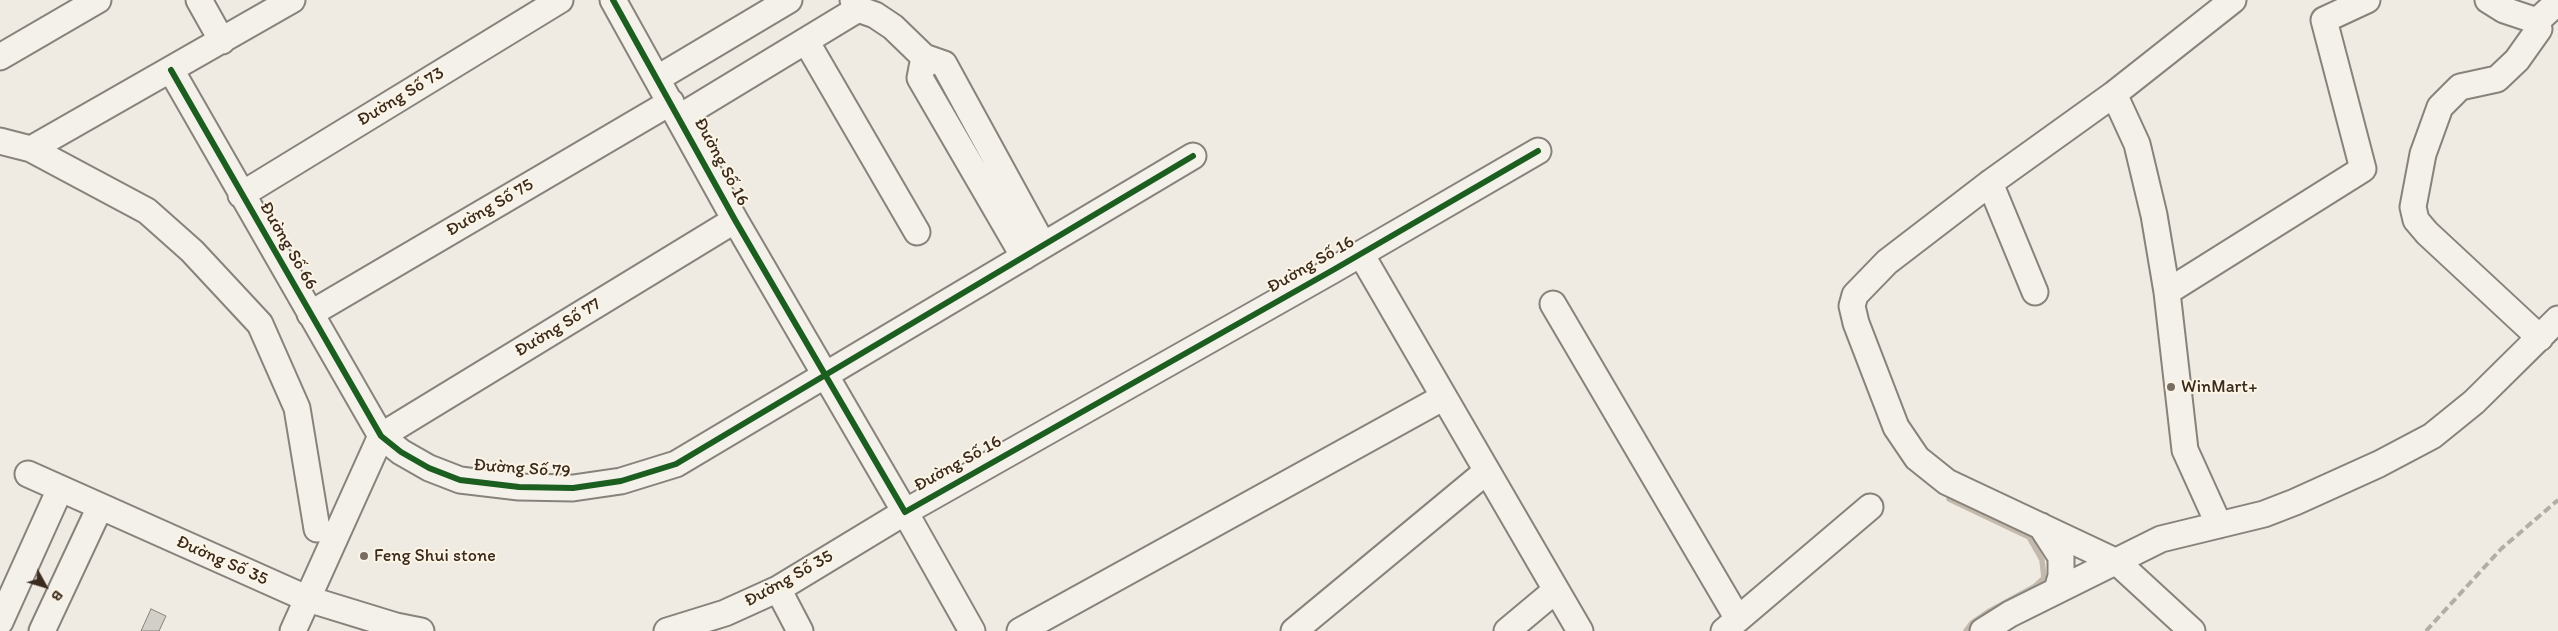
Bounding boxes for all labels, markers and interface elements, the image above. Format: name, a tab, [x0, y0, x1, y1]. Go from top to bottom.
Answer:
street label: Đường Số 73	[354, 63, 448, 131]
street label: Đường Số 16	[689, 114, 753, 210]
street label: Đường Số 75	[443, 174, 537, 242]
street label: Đường Số 66	[254, 198, 322, 294]
street label: Đường Số 16	[1264, 231, 1358, 299]
street label: Đường Số 77	[511, 294, 605, 362]
place label: WinMart+	[2181, 376, 2258, 398]
marker: WinMart+	[2165, 381, 2177, 393]
street label: Đường Số 16	[910, 431, 1006, 497]
street label: Đường Số 79	[473, 455, 571, 483]
street label: Đường Số 35	[173, 531, 271, 591]
place label: Feng Shui stone	[374, 545, 496, 567]
street label: Đường Số 35	[741, 546, 837, 612]
marker: Feng Shui stone	[358, 550, 370, 562]
north arrow	[20, 561, 70, 611]
text: B	[48, 587, 67, 605]

